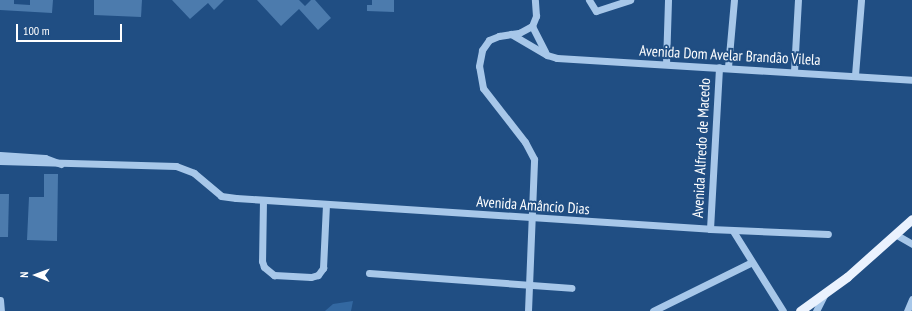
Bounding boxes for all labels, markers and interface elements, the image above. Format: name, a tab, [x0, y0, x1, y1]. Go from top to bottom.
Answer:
scale bar	[18, 16, 124, 42]
text: 100 m	[23, 23, 50, 38]
street label: Avenida Dom Avelar Brandão Vilela	[639, 41, 821, 69]
street label: Avenida Alfredo de Macedo	[688, 77, 714, 219]
street label: Avenida Amâncio Dias	[475, 192, 591, 218]
north arrow	[16, 255, 56, 295]
text: N	[17, 272, 31, 278]

